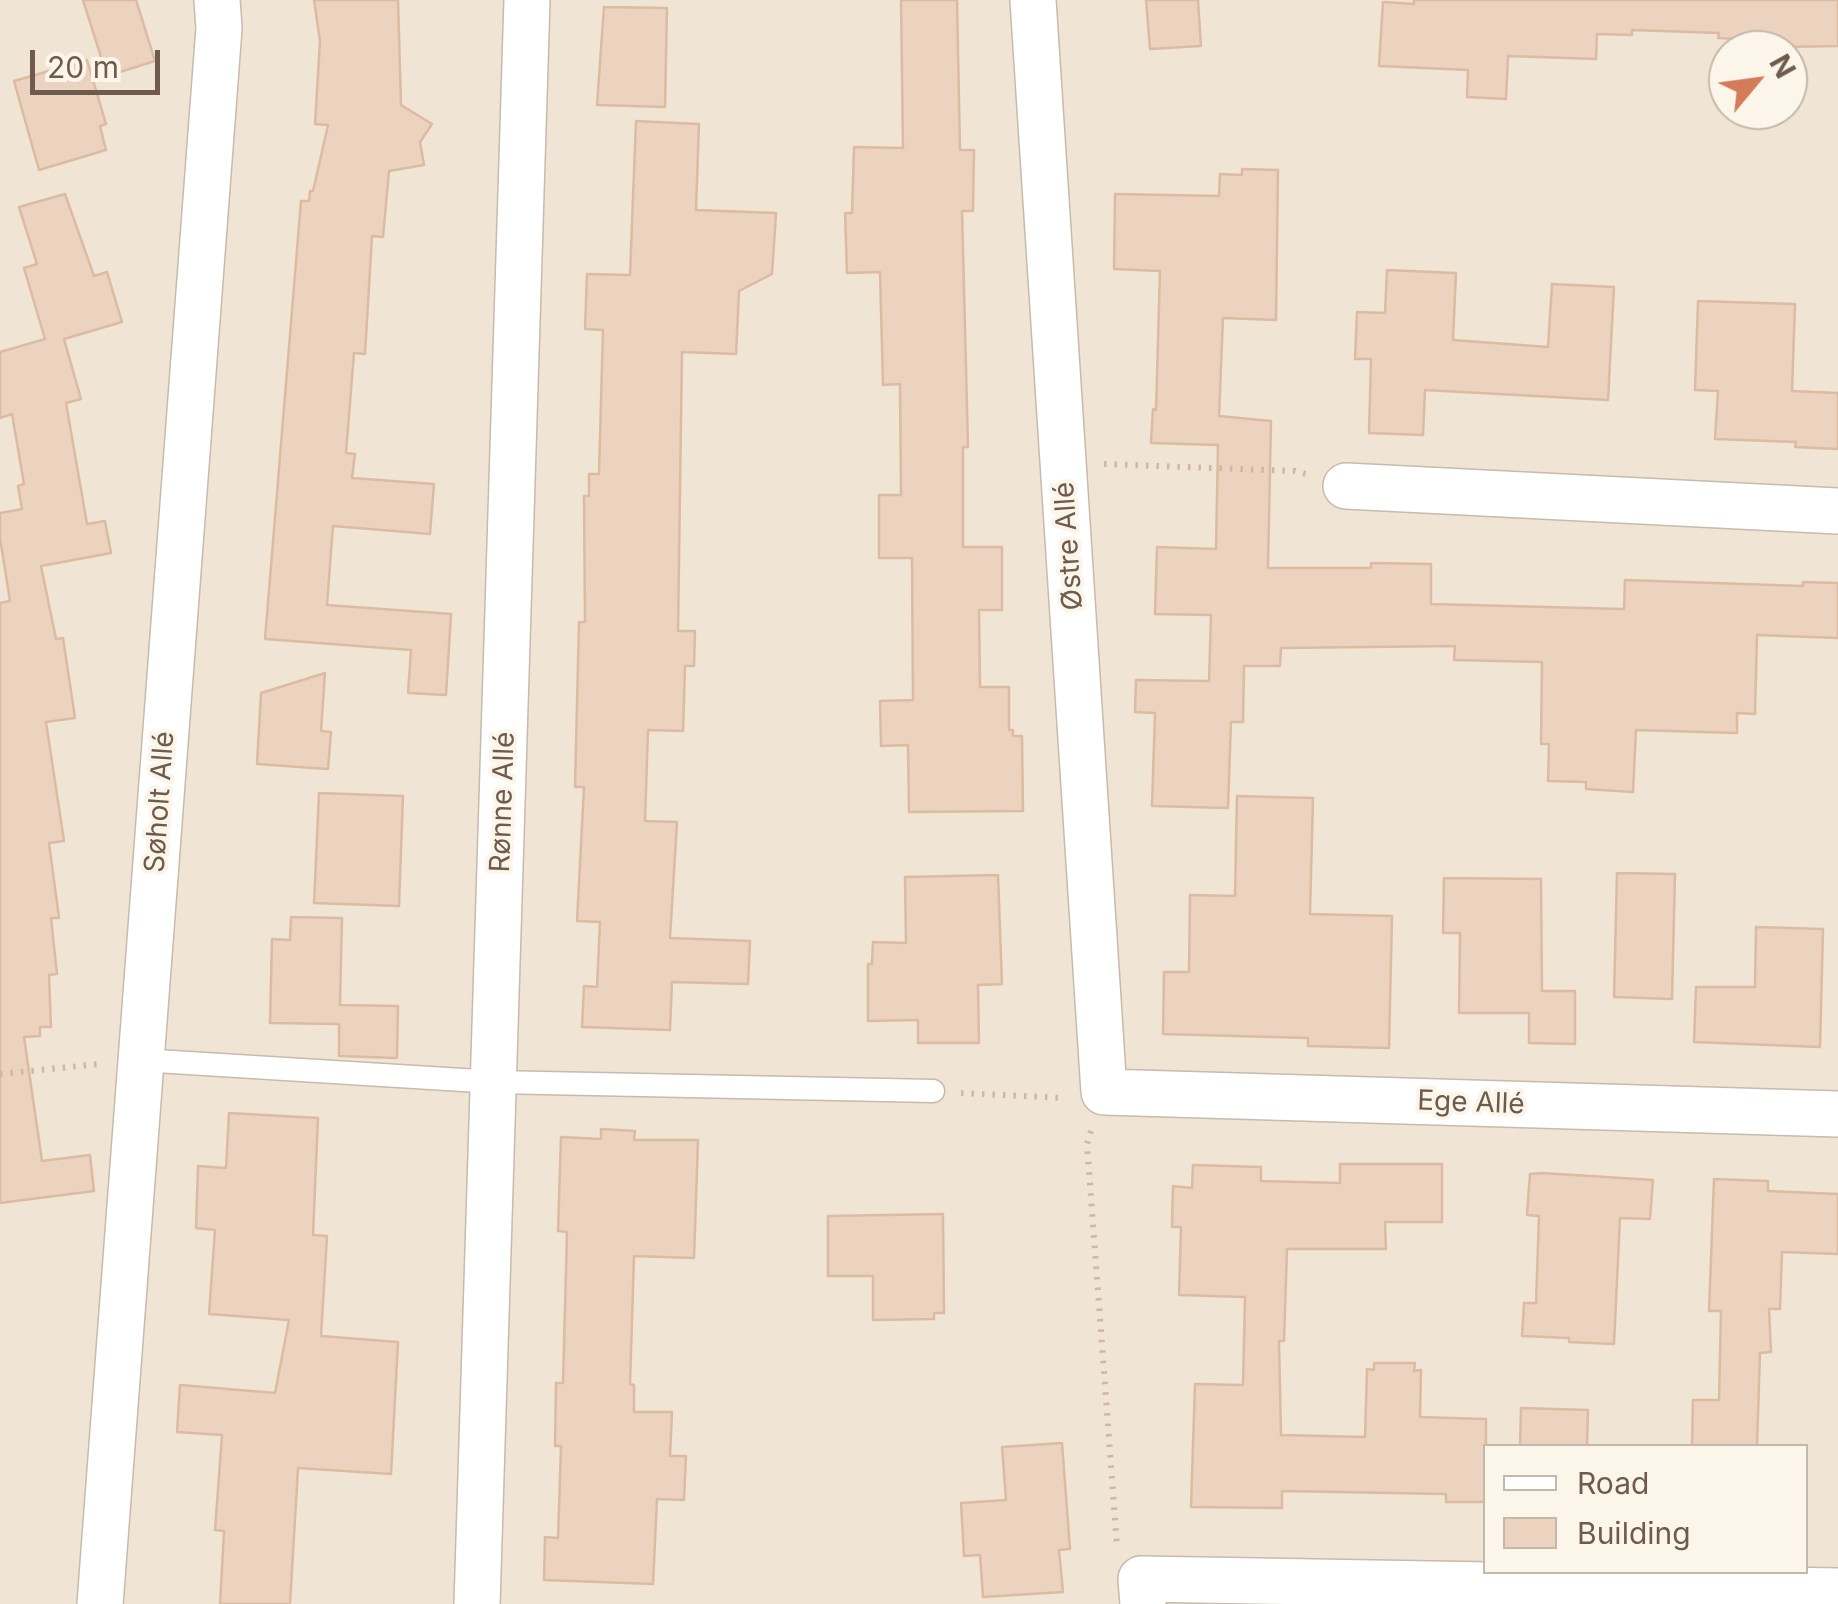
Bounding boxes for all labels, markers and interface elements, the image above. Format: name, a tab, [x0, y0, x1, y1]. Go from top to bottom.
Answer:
scale bar	[35, 30, 165, 92]
north arrow	[1708, 30, 1808, 130]
text: 20 m	[47, 49, 119, 85]
text: N	[1762, 49, 1803, 84]
street label: Østre Allé	[1048, 481, 1090, 611]
street label: Søholt Allé	[138, 730, 182, 874]
street label: Rønne Allé	[484, 731, 522, 873]
street label: Ege Allé	[1417, 1084, 1525, 1122]
legend	[1483, 1444, 1808, 1574]
text: Road	[1577, 1465, 1649, 1501]
text: Building	[1577, 1515, 1691, 1551]

